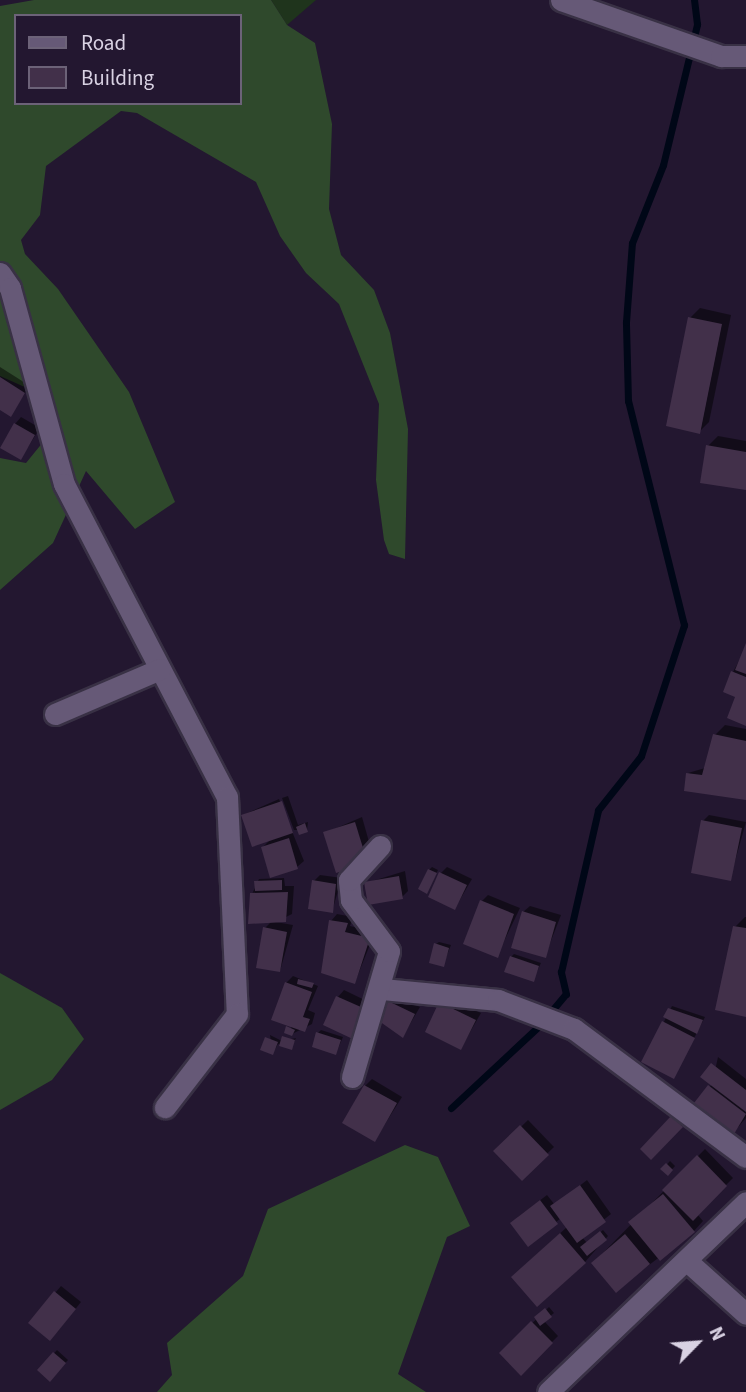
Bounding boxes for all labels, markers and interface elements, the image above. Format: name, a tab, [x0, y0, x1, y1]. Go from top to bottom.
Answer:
legend	[14, 14, 242, 105]
text: Road	[81, 28, 126, 58]
text: Building	[81, 63, 154, 93]
north arrow	[662, 1308, 732, 1378]
text: N	[702, 1322, 731, 1345]

